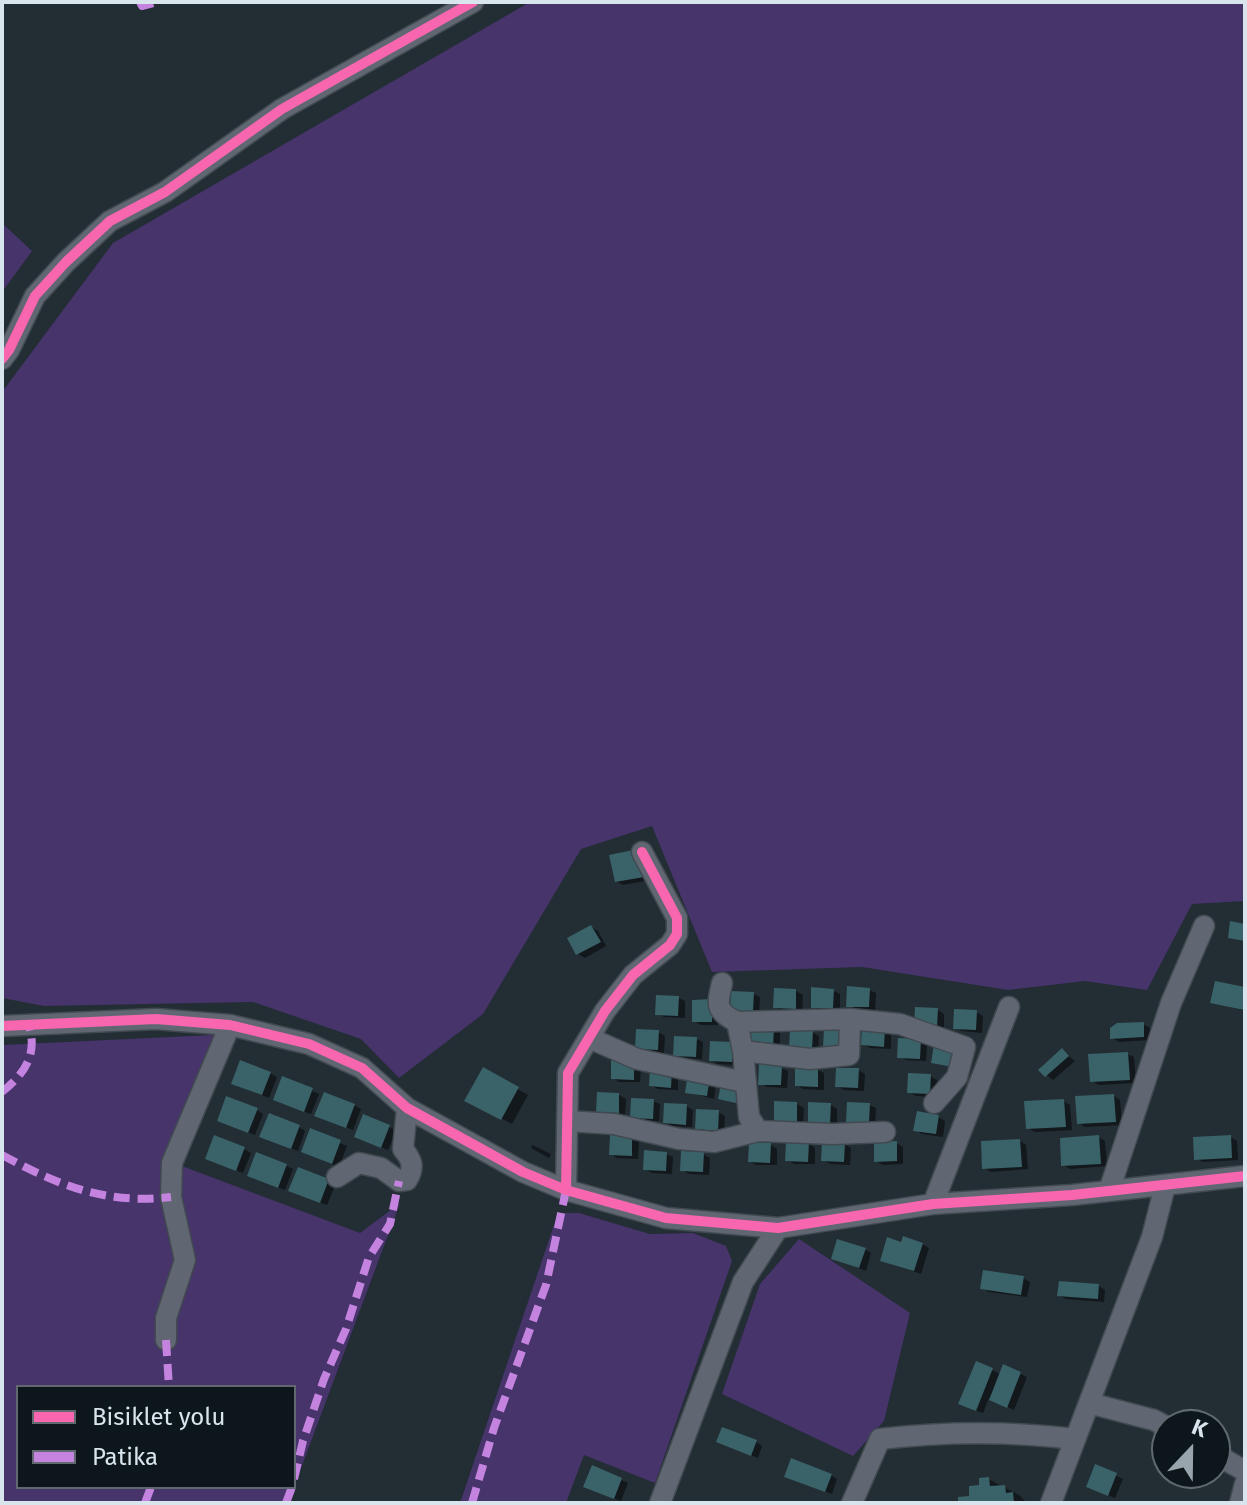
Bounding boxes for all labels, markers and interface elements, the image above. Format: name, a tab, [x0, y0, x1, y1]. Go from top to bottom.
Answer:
legend	[16, 1385, 296, 1489]
text: Bisiklet yolu	[92, 1403, 225, 1431]
north arrow	[1151, 1409, 1231, 1489]
text: K	[1188, 1413, 1211, 1443]
text: Patika	[92, 1443, 158, 1471]

